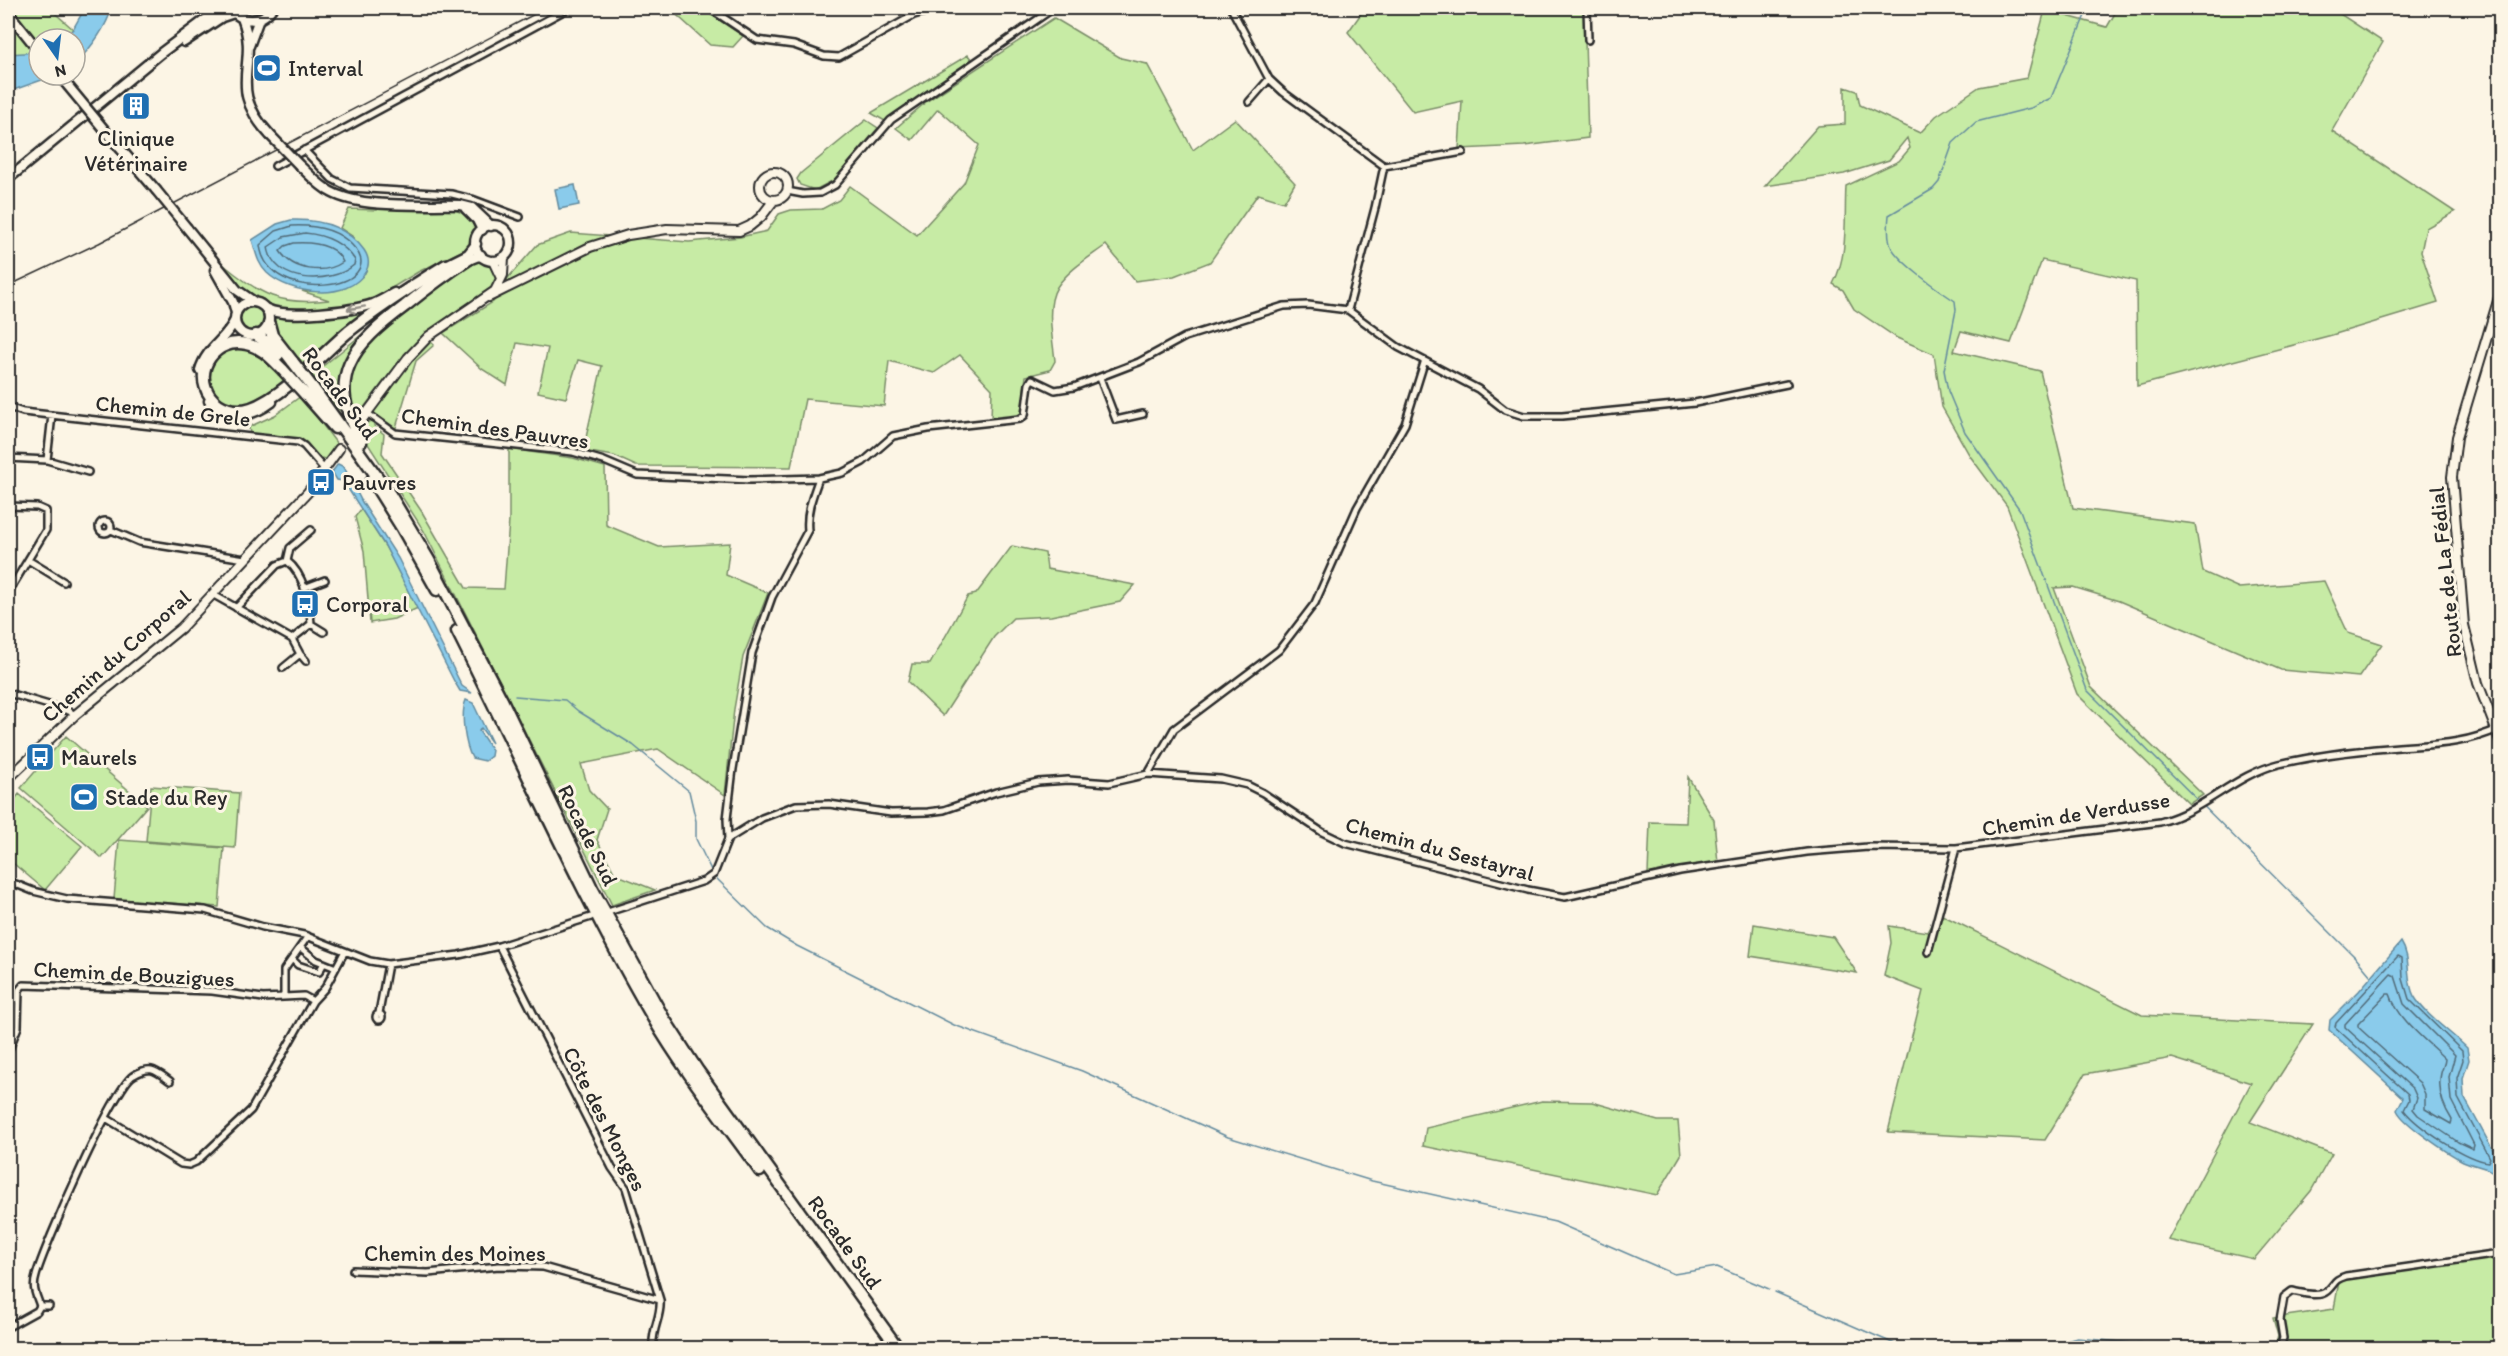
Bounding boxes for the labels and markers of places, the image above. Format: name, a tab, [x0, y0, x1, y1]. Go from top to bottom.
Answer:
sports icon: Interval	[251, 52, 283, 84]
place label: Interval	[288, 55, 363, 82]
building icon: Clinique Vétérinaire	[120, 90, 152, 122]
place label: Clinique Vétérinaire	[84, 125, 188, 177]
bus stop icon: Pauvres	[305, 466, 337, 498]
place label: Pauvres	[342, 469, 416, 496]
bus stop icon: Corporal	[289, 588, 321, 620]
place label: Corporal	[326, 591, 409, 618]
bus stop icon: Maurels	[24, 741, 56, 773]
place label: Maurels	[61, 744, 137, 771]
sports icon: Stade du Rey	[68, 781, 100, 813]
place label: Stade du Rey	[105, 784, 228, 811]

